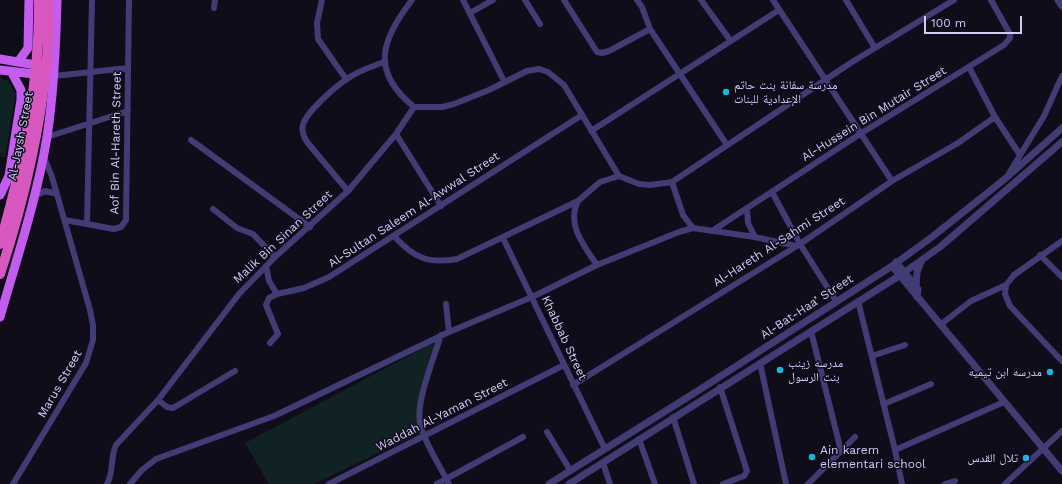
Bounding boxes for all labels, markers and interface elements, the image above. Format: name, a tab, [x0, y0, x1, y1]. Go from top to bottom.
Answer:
scale bar	[926, 8, 1024, 34]
text: 100 m	[931, 16, 966, 30]
street label: Al-Hussein Bin Mutair Street	[799, 63, 949, 165]
street label: Aof Bin Al-Hareth Street	[108, 71, 124, 215]
place label: مدرسة سفانة بنت حاتم الإعدادية للبنات	[734, 78, 837, 106]
marker: مدرسة سفانة بنت حاتم الإعدادية للبنات	[721, 87, 731, 97]
street label: Al-Jaysh Street	[5, 90, 37, 182]
street label: Al-Sultan Saleem Al-Awwal Street	[326, 149, 502, 271]
street label: Malik Bin Sinan Street	[231, 187, 335, 287]
street label: Al-Hareth Al-Sahmi Street	[710, 194, 848, 290]
street label: Al-Bat-Haa’ Street	[758, 272, 856, 342]
street label: Khabbab Street	[538, 293, 590, 383]
street label: Marus Street	[35, 348, 85, 420]
place label: مدرسه زينب بنت الرسول	[788, 356, 843, 384]
marker: مدرسه زينب بنت الرسول	[775, 365, 785, 375]
place label: مدرسه ابن تيميه	[968, 365, 1042, 379]
marker: مدرسه ابن تيميه	[1045, 367, 1055, 377]
street label: Waddah Al-Yaman Street	[374, 375, 510, 455]
place label: Ain karem elementari school	[820, 443, 926, 471]
place label: تلال القدس	[967, 451, 1018, 465]
marker: Ain karem elementari school	[807, 452, 817, 462]
marker: تلال القدس	[1021, 453, 1031, 463]

